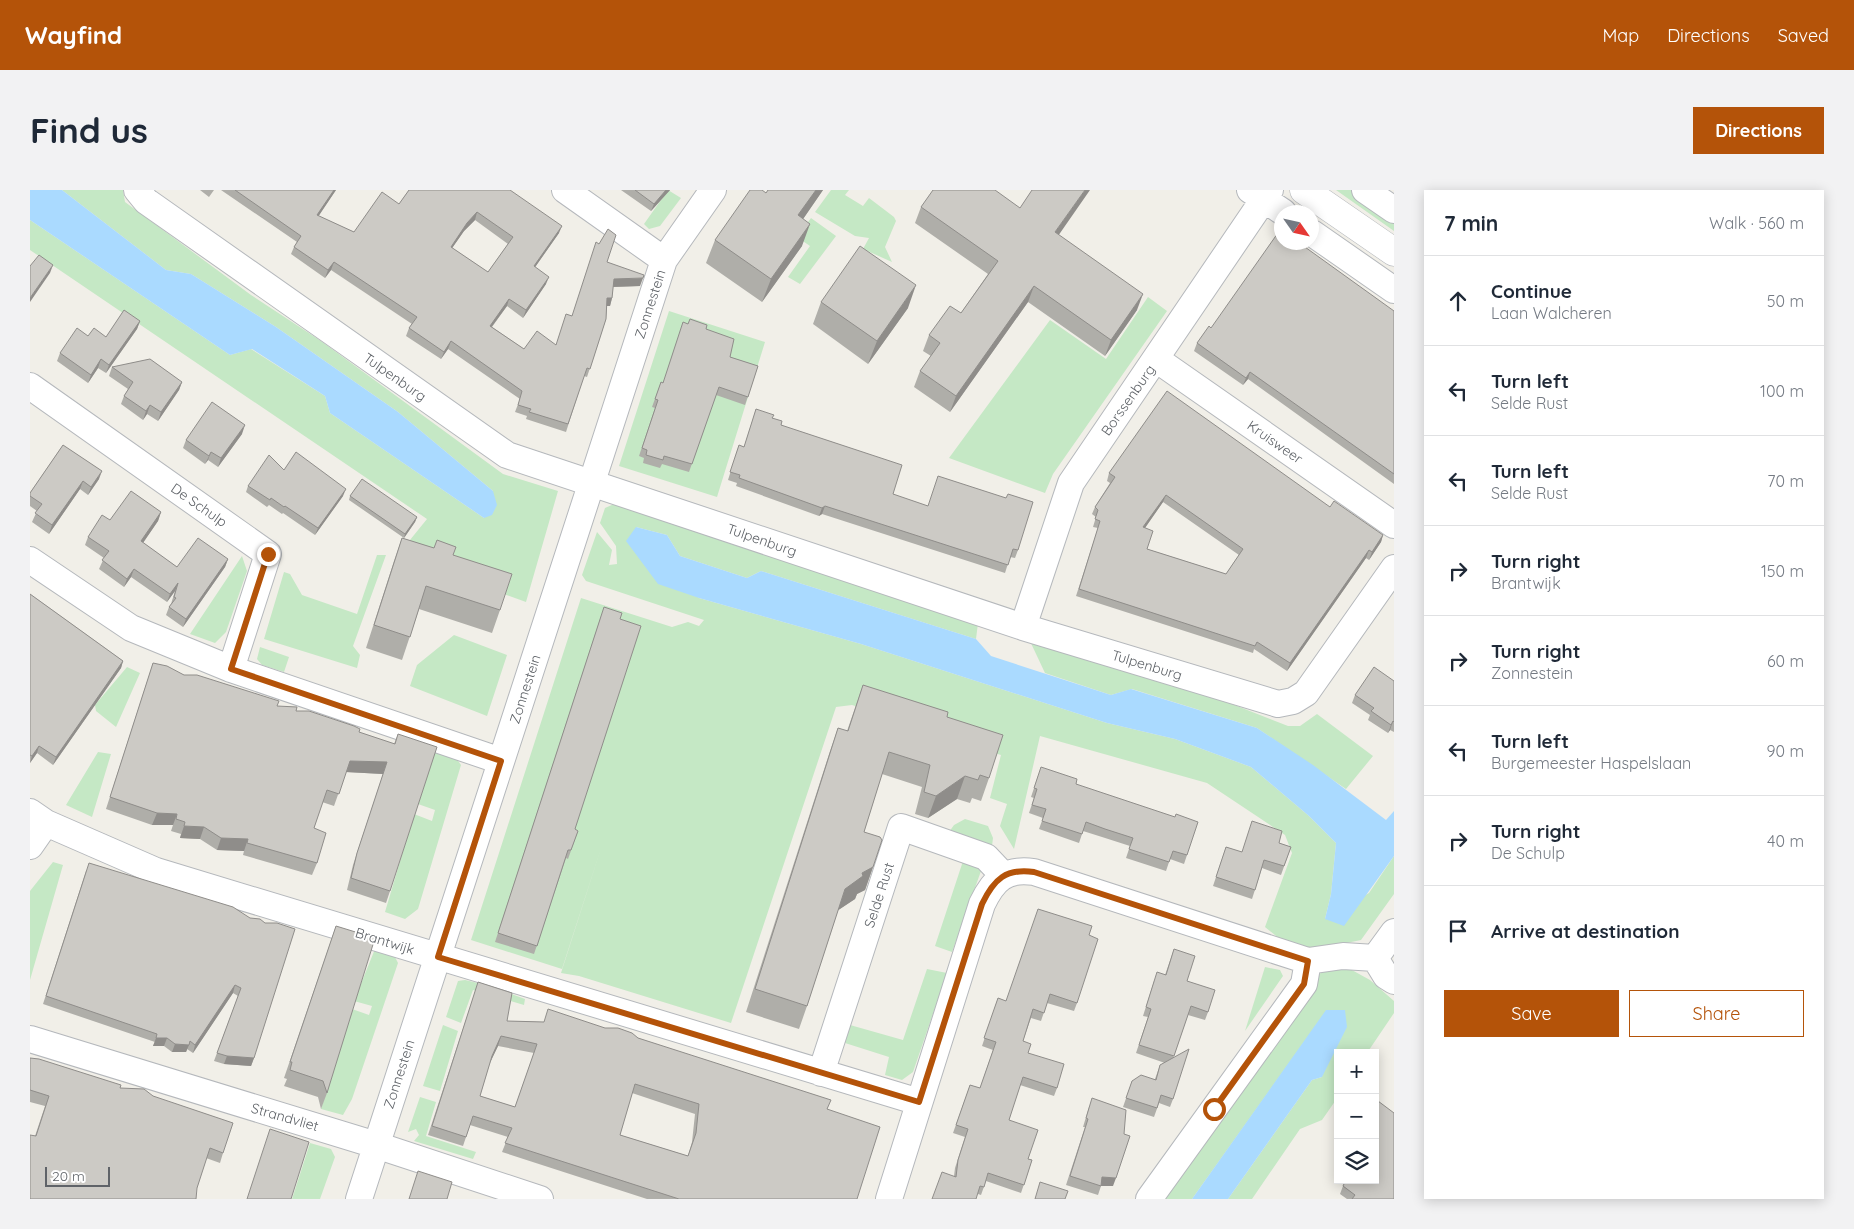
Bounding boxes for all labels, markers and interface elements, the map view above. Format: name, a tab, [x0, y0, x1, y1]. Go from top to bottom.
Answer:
text: Wayfind	[25, 20, 122, 50]
text: Map	[1602, 24, 1639, 47]
text: Directions	[1667, 24, 1750, 47]
text: Saved	[1778, 24, 1829, 47]
button: Directions	[1693, 107, 1824, 154]
text: Find us	[30, 108, 148, 152]
north arrow	[1274, 205, 1319, 250]
text: 7 min	[1444, 210, 1498, 236]
text: Walk · 560 m	[1709, 213, 1804, 233]
street label: Zonnestein	[630, 267, 670, 341]
text: Continue	[1491, 279, 1572, 303]
icon: ahead	[1444, 287, 1472, 315]
text: 50 m	[1767, 291, 1804, 311]
text: Laan Walcheren	[1491, 303, 1612, 323]
street label: Tulpenburg	[360, 349, 430, 405]
street label: Borssenburg	[1097, 361, 1159, 439]
text: Turn left	[1491, 369, 1569, 393]
icon: left	[1444, 377, 1472, 405]
text: 100 m	[1760, 381, 1804, 401]
text: Selde Rust	[1491, 393, 1568, 413]
street label: Kruisweer	[1244, 416, 1307, 468]
text: Turn left	[1491, 459, 1569, 483]
icon: left	[1444, 467, 1472, 495]
text: 70 m	[1767, 471, 1804, 491]
street label: De Schulp	[167, 479, 231, 531]
text: Selde Rust	[1491, 483, 1568, 503]
street label: Tulpenburg	[725, 520, 799, 560]
route end	[257, 543, 280, 566]
text: Turn right	[1491, 549, 1580, 573]
icon: right	[1444, 557, 1472, 585]
text: 150 m	[1761, 561, 1804, 581]
text: Brantwijk	[1491, 573, 1561, 593]
text: Turn right	[1491, 639, 1580, 663]
street label: Tulpenburg	[1110, 646, 1184, 684]
icon: right	[1444, 647, 1472, 675]
text: 60 m	[1767, 651, 1804, 671]
street label: Zonnestein	[505, 652, 545, 726]
text: Zonnestein	[1491, 663, 1573, 683]
text: Turn left	[1491, 729, 1569, 753]
icon: left	[1444, 737, 1472, 765]
text: 90 m	[1767, 741, 1804, 761]
text: Burgemeester Haspelslaan	[1491, 753, 1691, 773]
text: Turn right	[1491, 819, 1580, 843]
icon: right	[1444, 827, 1472, 855]
text: 40 m	[1767, 831, 1804, 851]
text: De Schulp	[1491, 843, 1565, 863]
street label: Selde Rust	[860, 860, 898, 930]
icon: arrive	[1444, 917, 1472, 945]
text: Arrive at destination	[1491, 919, 1680, 943]
street label: Brantwijk	[353, 923, 417, 959]
button: Save	[1444, 990, 1619, 1037]
button: Share	[1629, 990, 1804, 1037]
street label: Zonnestein	[379, 1037, 419, 1111]
map controls	[1334, 1049, 1379, 1184]
button: +	[1334, 1049, 1379, 1094]
button: −	[1334, 1094, 1379, 1139]
route start	[1203, 1098, 1226, 1121]
street label: Strandvliet	[249, 1099, 321, 1135]
button: layers	[1334, 1139, 1379, 1184]
scale bar	[45, 1164, 110, 1187]
text: 20 m	[52, 1167, 85, 1185]

